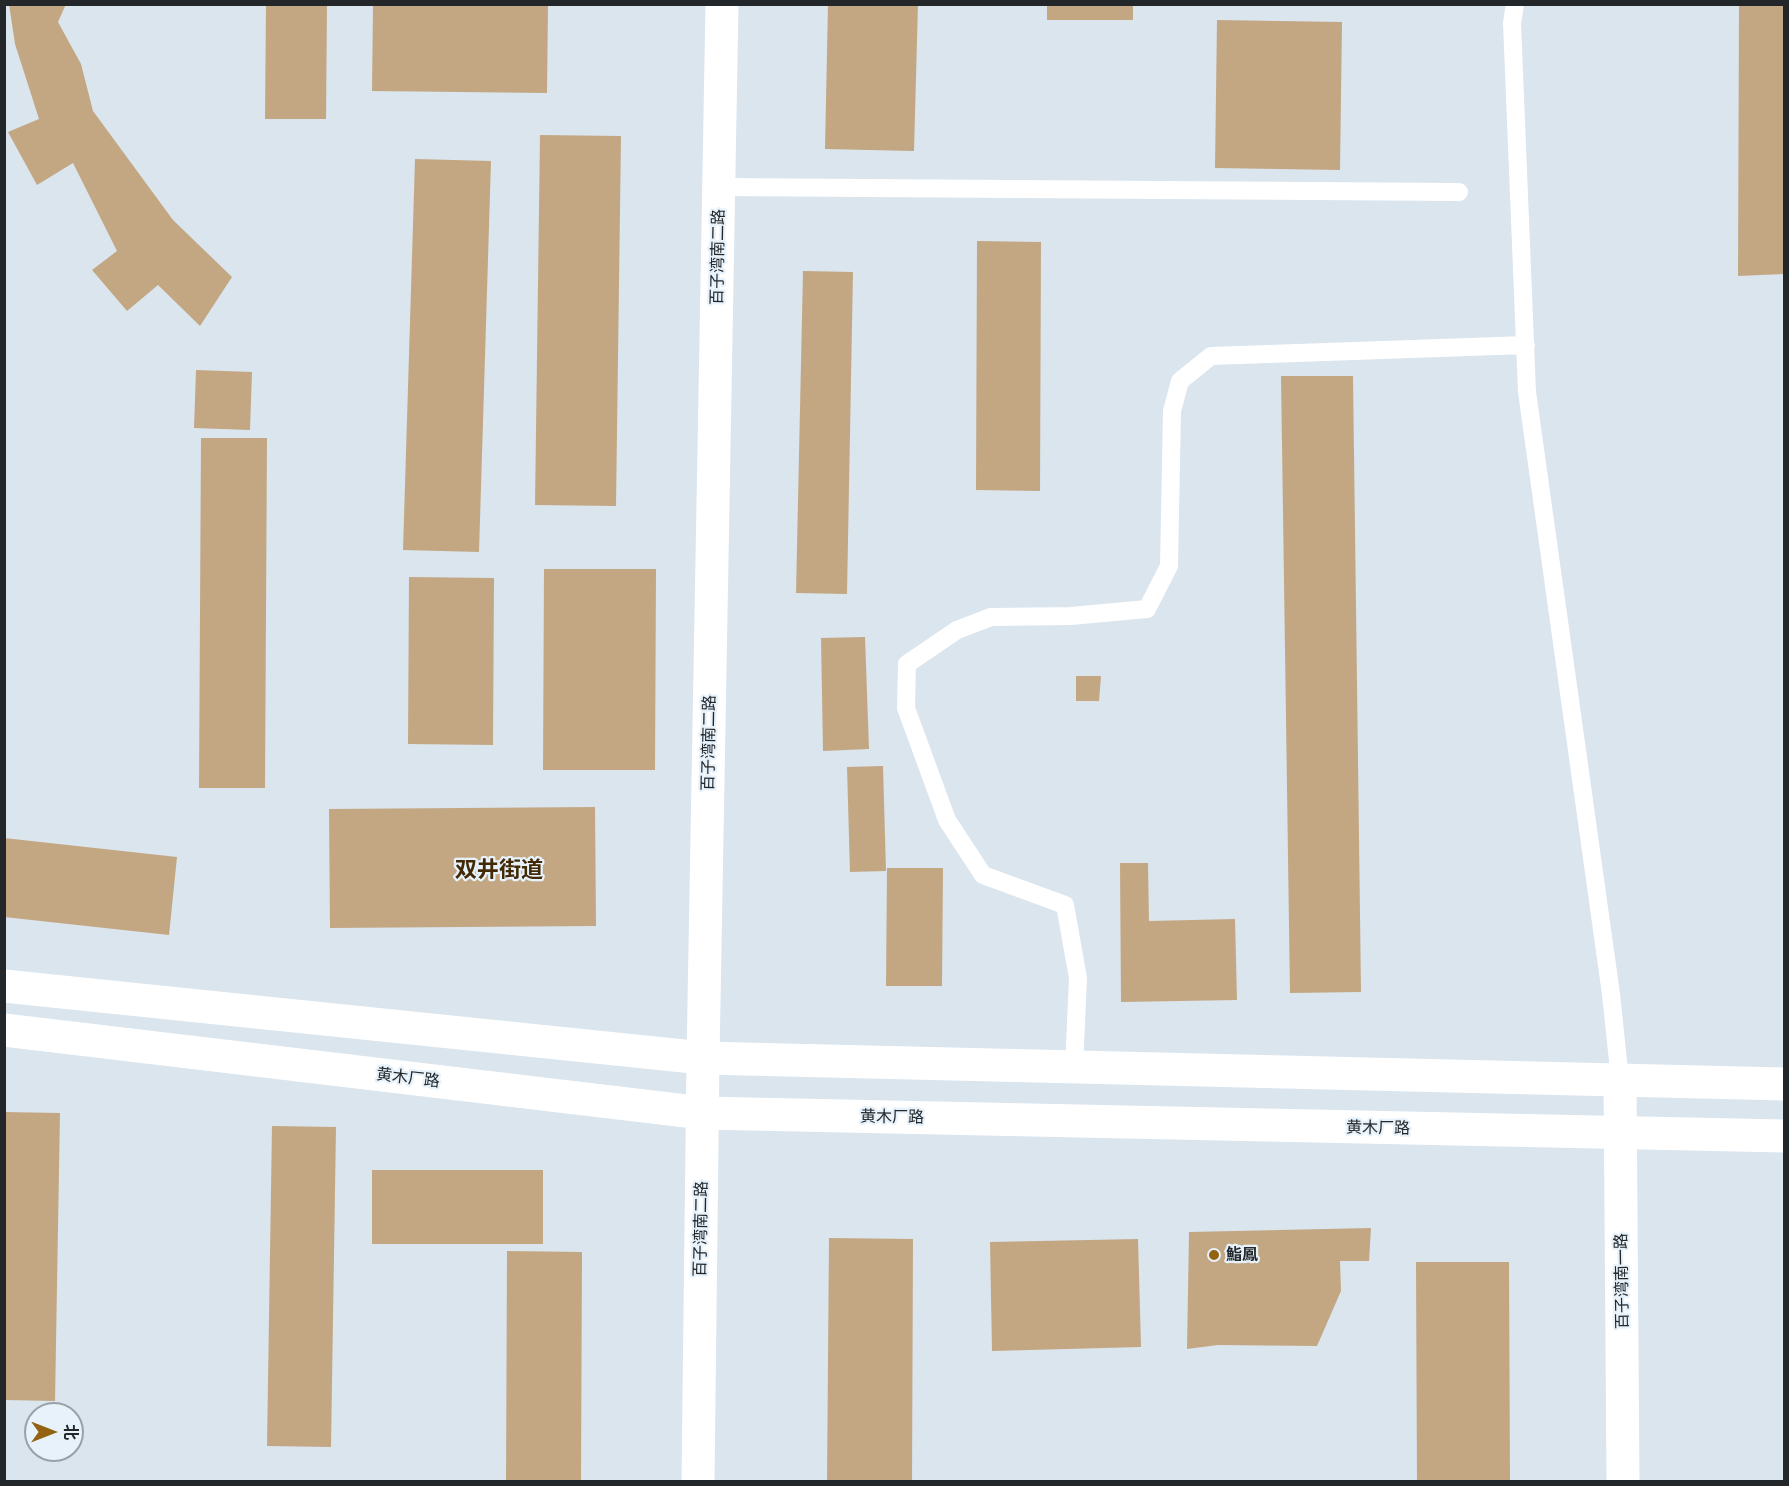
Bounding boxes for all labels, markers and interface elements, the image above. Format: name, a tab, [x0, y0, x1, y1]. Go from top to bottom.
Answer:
street label: 百子湾南二路	[708, 209, 728, 305]
street label: 百子湾南二路	[699, 695, 719, 791]
district label: 双井街道	[455, 857, 543, 883]
street label: 黄木厂路	[375, 1065, 441, 1091]
street label: 黄木厂路	[860, 1107, 924, 1127]
street label: 黄木厂路	[1346, 1118, 1410, 1138]
street label: 百子湾南二路	[691, 1181, 711, 1277]
street label: 百子湾南一路	[1612, 1233, 1632, 1329]
place label: 鮨鳳	[1226, 1245, 1258, 1265]
marker: 鮨鳳	[1207, 1248, 1221, 1262]
north arrow	[24, 1402, 84, 1462]
text: 北	[61, 1424, 80, 1440]

